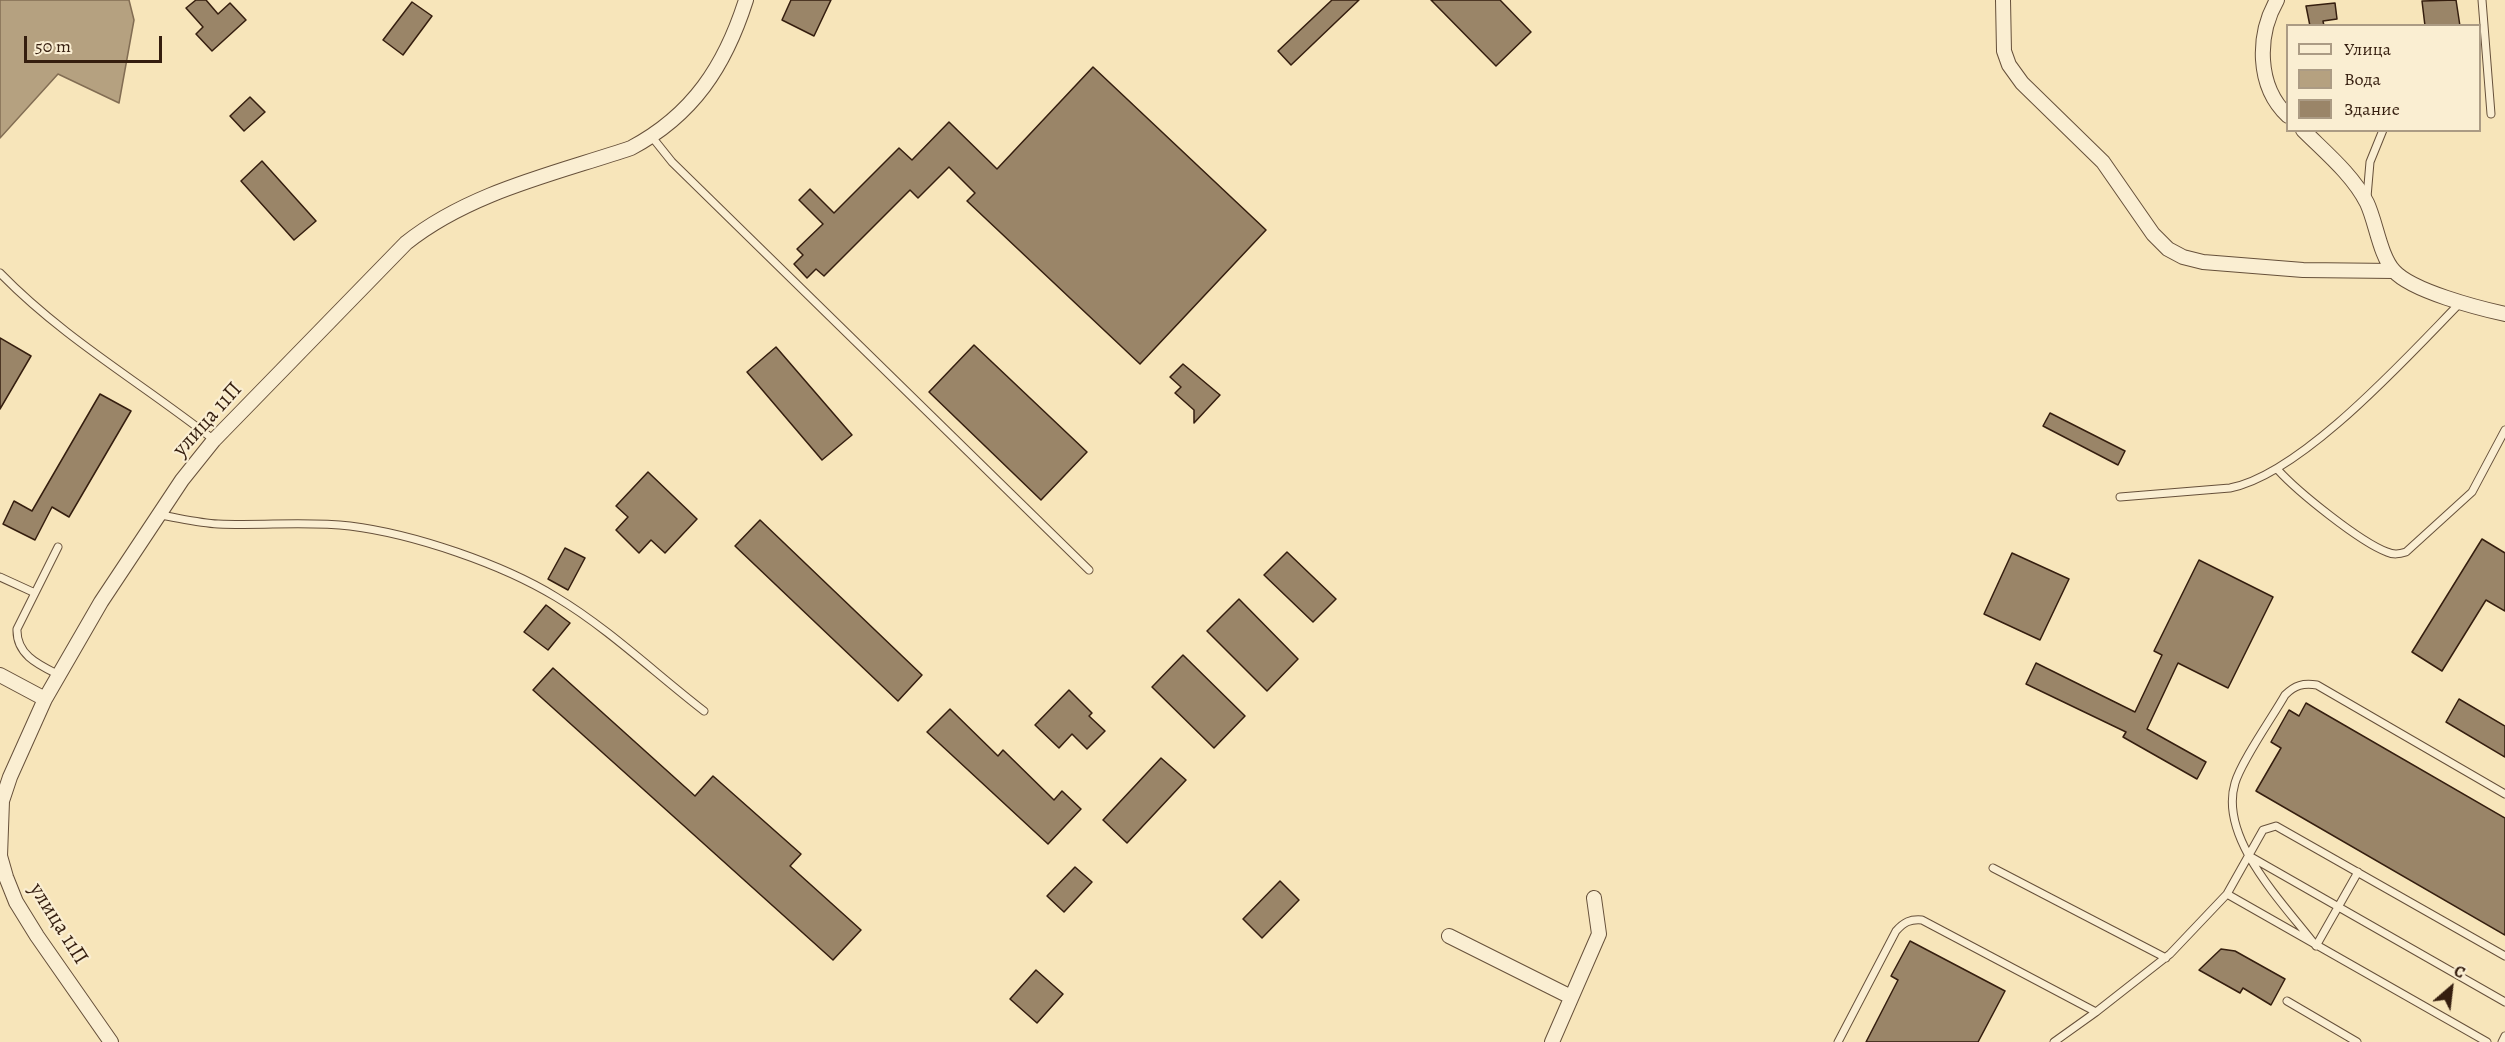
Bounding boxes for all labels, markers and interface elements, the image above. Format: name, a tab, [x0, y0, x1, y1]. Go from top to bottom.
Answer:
scale bar	[27, 24, 165, 62]
legend	[2286, 24, 2481, 132]
text: 50 m	[35, 34, 71, 58]
text: Улица	[2344, 37, 2391, 61]
text: Вода	[2344, 67, 2381, 91]
text: Здание	[2344, 97, 2400, 121]
street label: улица 11П	[168, 377, 248, 463]
street label: улица 11П	[23, 878, 93, 970]
north arrow	[2421, 958, 2481, 1018]
text: С	[2450, 960, 2469, 984]

